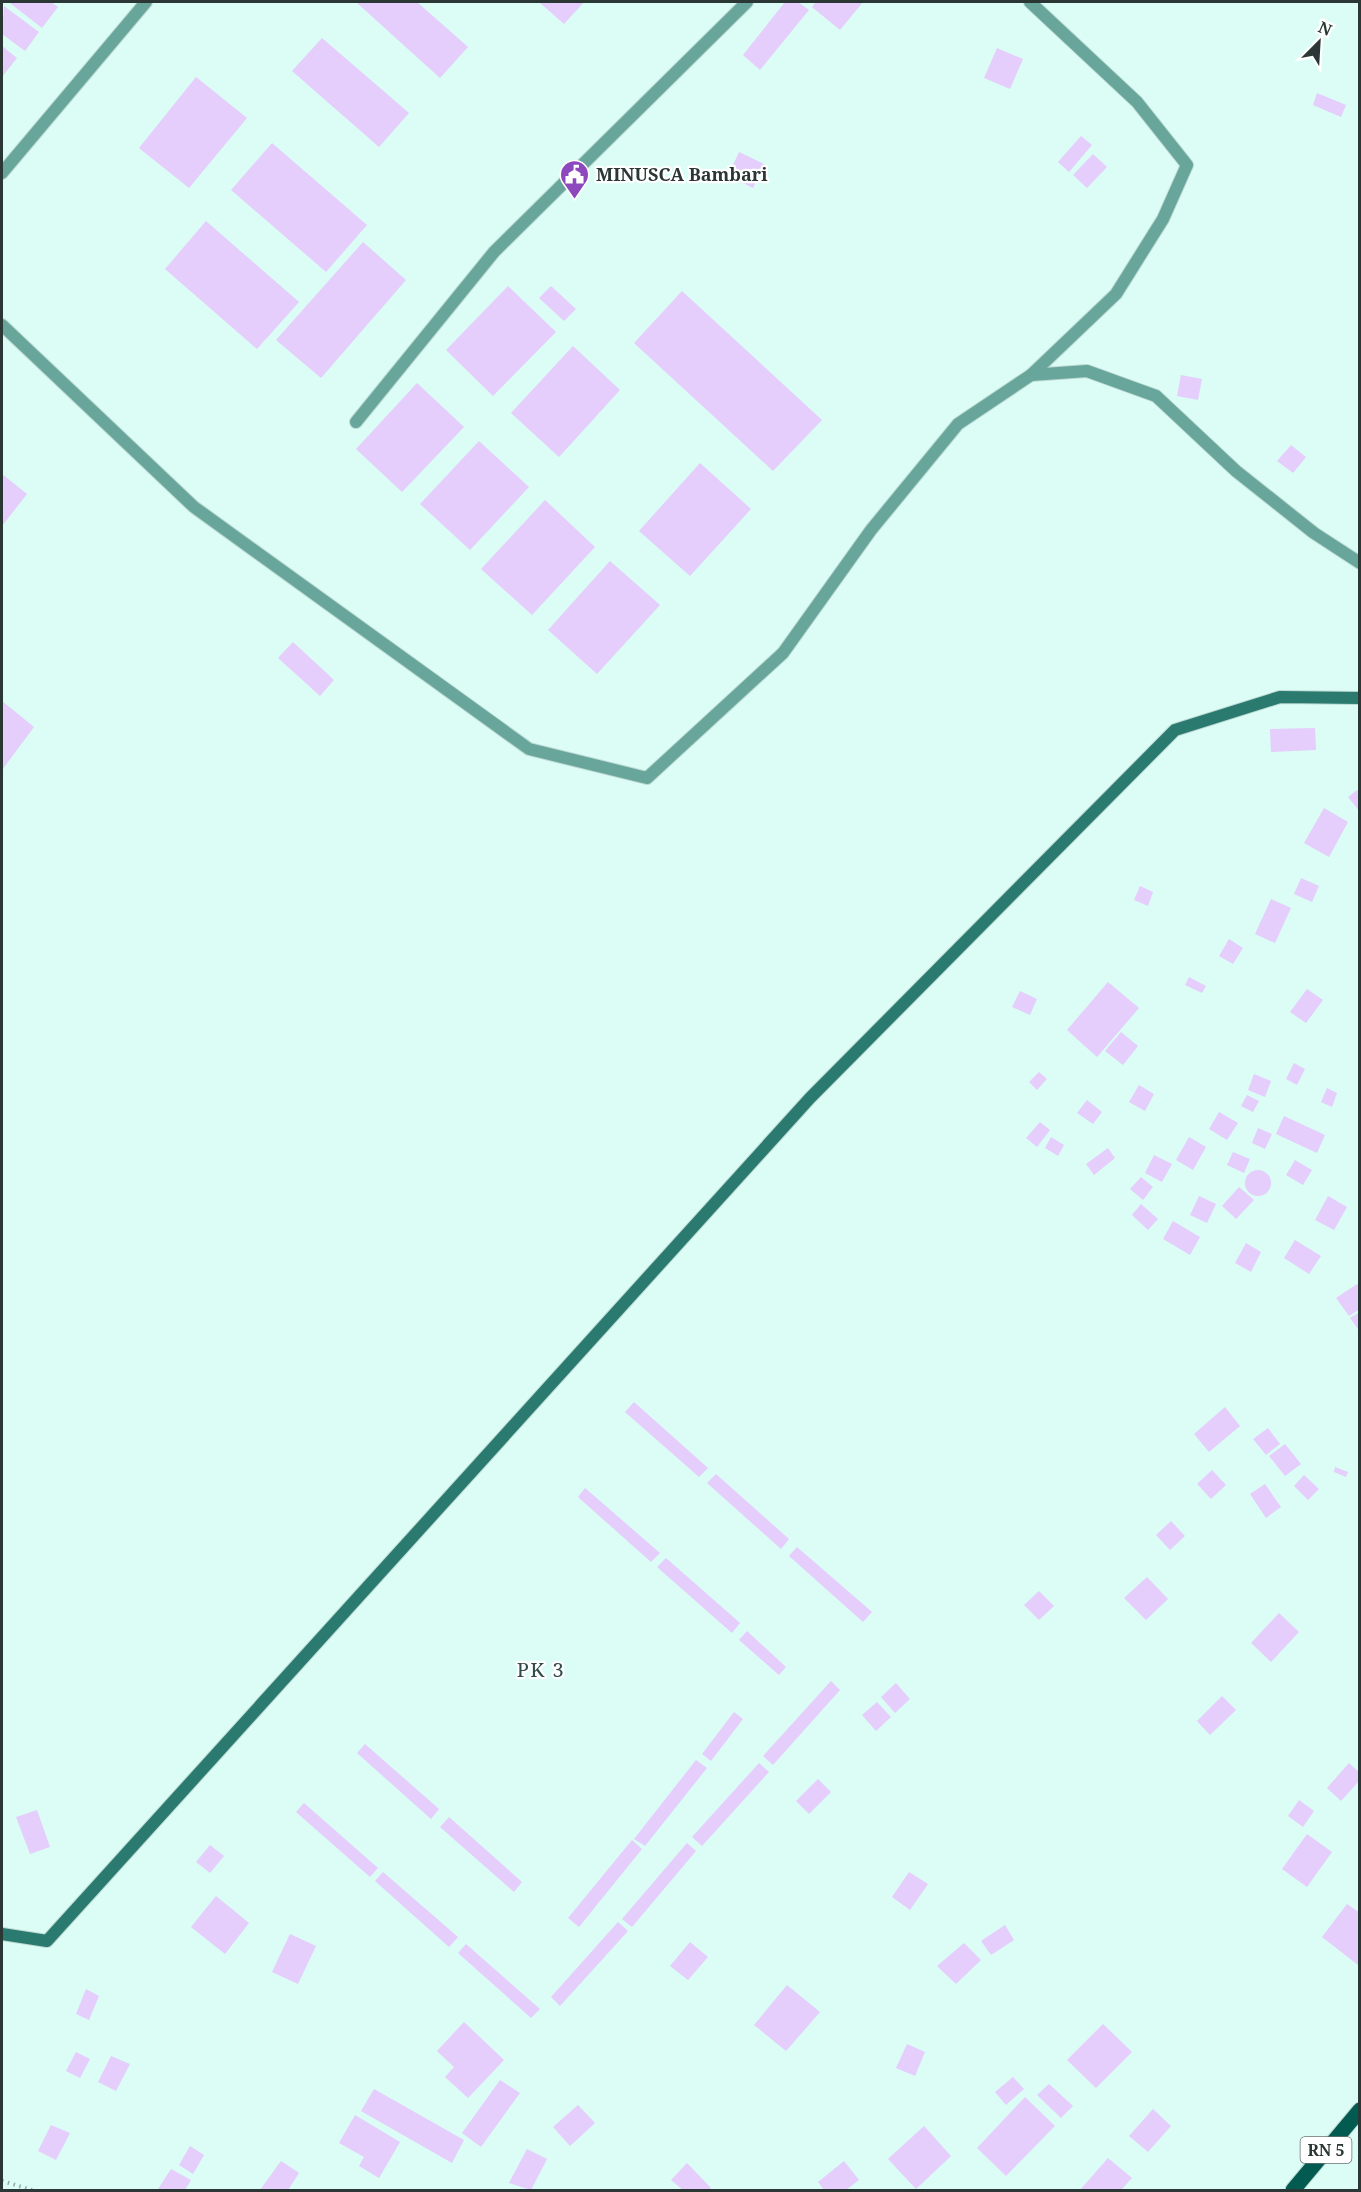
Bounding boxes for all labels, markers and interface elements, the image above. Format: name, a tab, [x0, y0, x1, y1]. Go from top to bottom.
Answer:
north arrow	[1289, 12, 1349, 72]
text: N	[1315, 16, 1336, 41]
public building icon: MINUSCA Bambari	[559, 158, 591, 200]
place label: MINUSCA Bambari	[596, 162, 768, 186]
district label: PK 3	[517, 1656, 565, 1683]
road number: RN 5	[1300, 2137, 1352, 2163]

